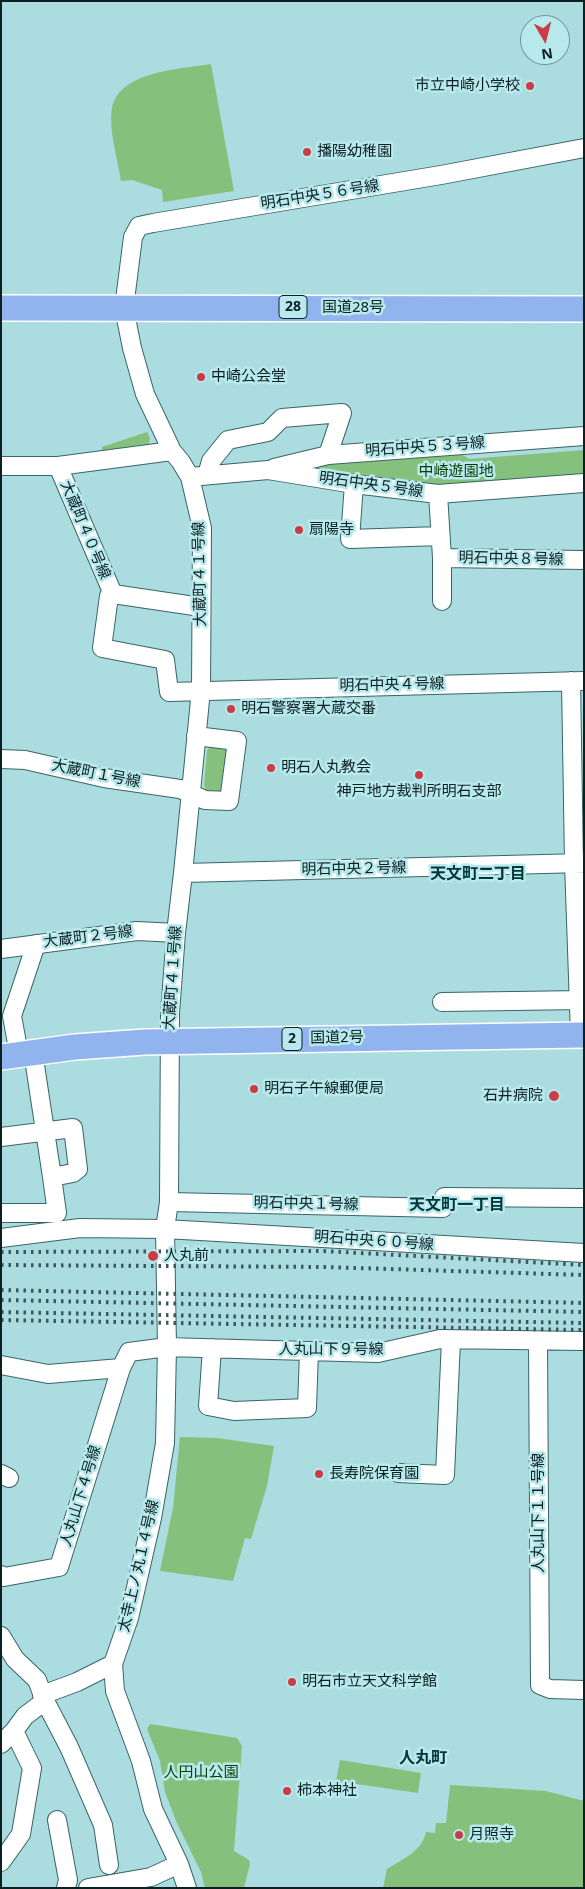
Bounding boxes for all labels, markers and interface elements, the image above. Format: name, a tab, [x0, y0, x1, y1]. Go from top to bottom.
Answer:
north arrow	[520, 15, 570, 65]
text: N	[540, 44, 554, 65]
place label: 市立中崎小学校	[415, 77, 520, 95]
marker: 市立中崎小学校	[524, 80, 536, 92]
place label: 播陽幼稚園	[317, 143, 392, 161]
marker: 播陽幼稚園	[301, 146, 313, 158]
street label: 明石中央５６号線	[259, 177, 381, 213]
road number: 28	[279, 296, 307, 318]
street label: 国道28号	[322, 299, 384, 317]
place label: 中崎公会堂	[211, 368, 286, 386]
marker: 中崎公会堂	[195, 371, 207, 383]
street label: 明石中央５３号線	[365, 434, 485, 460]
park label: 中崎遊園地	[419, 463, 493, 481]
street label: 明石中央５号線	[318, 469, 424, 501]
street label: 大蔵町４０号線	[56, 478, 114, 582]
street label: 大蔵町４１号線	[190, 521, 210, 627]
place label: 扇陽寺	[309, 521, 354, 539]
marker: 扇陽寺	[293, 524, 305, 536]
street label: 明石中央８号線	[458, 549, 564, 569]
street label: 明石中央４号線	[339, 675, 445, 695]
place label: 明石警察署大蔵交番	[241, 700, 376, 718]
marker: 明石警察署大蔵交番	[225, 703, 237, 715]
street label: 大蔵町１号線	[50, 757, 142, 791]
place label: 明石人丸教会	[281, 759, 371, 777]
marker: 明石人丸教会	[265, 762, 277, 774]
marker: 神戸地方裁判所明石支部	[413, 769, 425, 781]
place label: 神戸地方裁判所明石支部	[337, 783, 501, 801]
street label: 明石中央２号線	[301, 859, 407, 879]
district label: 天文町二丁目	[430, 864, 526, 884]
street label: 大蔵町２号線	[42, 923, 134, 951]
street label: 大蔵町４１号線	[160, 925, 186, 1031]
road number: 2	[282, 1028, 302, 1050]
street label: 国道2号	[310, 1029, 364, 1047]
place label: 明石子午線郵便局	[264, 1080, 384, 1098]
marker: 明石子午線郵便局	[248, 1083, 260, 1095]
place label: 石井病院	[483, 1087, 543, 1105]
marker: 石井病院	[547, 1089, 561, 1103]
street label: 明石中央１号線	[253, 1194, 359, 1214]
district label: 天文町一丁目	[409, 1195, 505, 1215]
street label: 明石中央６０号線	[314, 1228, 434, 1254]
place label: 人丸前	[164, 1247, 209, 1265]
marker: 人丸前	[146, 1249, 160, 1263]
street label: 人丸山下９号線	[279, 1341, 383, 1359]
street label: 人丸山下４号線	[57, 1443, 105, 1549]
street label: 人丸山下１１号線	[530, 1453, 548, 1573]
place label: 長寿院保育園	[329, 1465, 419, 1483]
marker: 長寿院保育園	[313, 1468, 325, 1480]
street label: 太寺上ノ丸１４号線	[115, 1498, 163, 1634]
place label: 明石市立天文科学館	[302, 1673, 437, 1691]
marker: 明石市立天文科学館	[286, 1676, 298, 1688]
district label: 人丸町	[399, 1748, 447, 1768]
park label: 人円山公園	[164, 1764, 238, 1782]
place label: 柿本神社	[297, 1782, 357, 1800]
marker: 柿本神社	[281, 1785, 293, 1797]
place label: 月照寺	[469, 1826, 514, 1844]
marker: 月照寺	[453, 1829, 465, 1841]

